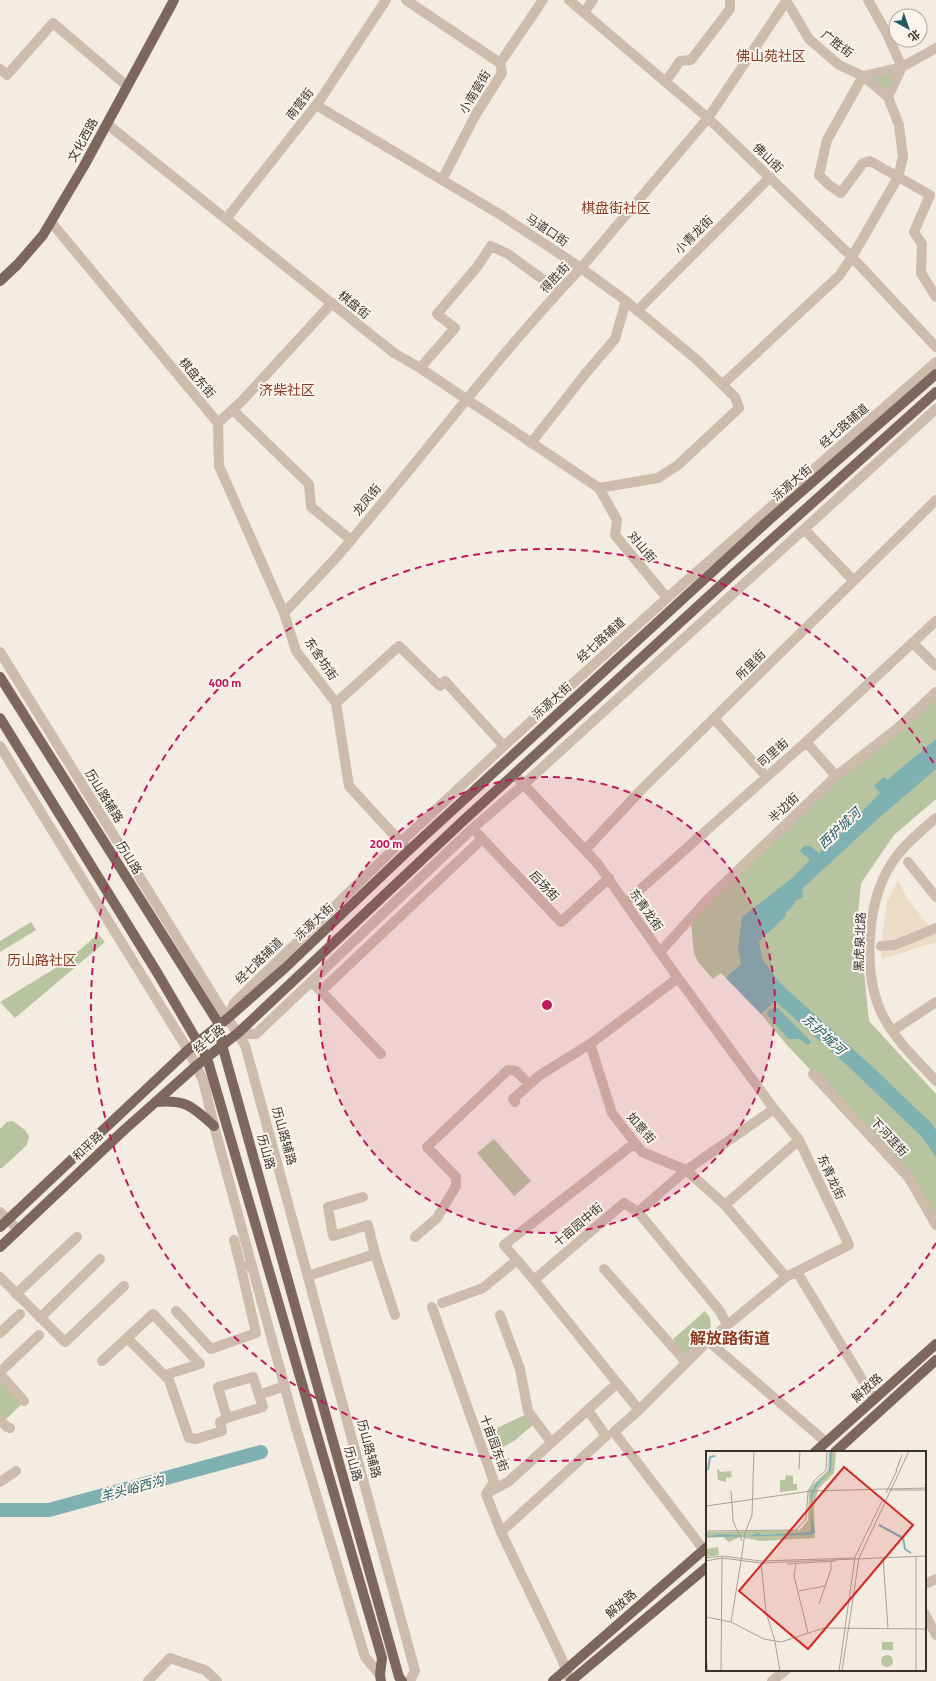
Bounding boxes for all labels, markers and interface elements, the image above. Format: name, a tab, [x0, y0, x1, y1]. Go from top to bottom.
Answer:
north arrow	[888, 8, 928, 48]
street label: 广胜街	[817, 25, 857, 62]
text: 北	[905, 26, 924, 45]
district label: 佛山苑社区	[736, 45, 806, 66]
street label: 小南营街	[454, 66, 495, 117]
street label: 南营街	[281, 84, 318, 124]
street label: 文化西路	[63, 114, 103, 165]
street label: 佛山街	[749, 138, 788, 177]
district label: 棋盘街社区	[581, 197, 651, 218]
street label: 马道口街	[522, 208, 572, 251]
street label: 小青龙街	[670, 211, 717, 258]
street label: 得胜街	[535, 258, 574, 297]
street label: 棋盘街	[334, 286, 374, 323]
street label: 棋盘东街	[175, 353, 220, 402]
district label: 济柴社区	[259, 379, 315, 400]
street label: 经七路辅道	[815, 399, 873, 452]
street label: 泺源大街	[767, 460, 816, 506]
street label: 龙凤街	[348, 480, 385, 520]
street label: 对山街	[624, 527, 661, 567]
street label: 经七路辅道	[572, 612, 629, 667]
street label: 东舍坊街	[300, 634, 343, 684]
street label: 所里街	[731, 645, 770, 684]
text: 400 m	[209, 673, 241, 692]
street label: 泺源大街	[527, 678, 576, 724]
street label: 司里街	[753, 734, 792, 772]
street label: 历山路辅路	[80, 765, 128, 826]
street label: 半边街	[764, 788, 803, 827]
water label: 西护城河	[813, 801, 867, 853]
text: 200 m	[370, 834, 402, 853]
street label: 历山路	[112, 837, 147, 878]
street label: 后场街	[525, 866, 564, 905]
street label: 东青龙街	[625, 885, 668, 935]
street label: 泺源大街	[290, 898, 338, 945]
street label: 黑虎泉北路	[849, 912, 870, 972]
street label: 经七路辅道	[230, 933, 287, 988]
district label: 历山路社区	[7, 949, 77, 970]
centre of rings	[540, 998, 554, 1012]
water label: 东护城河	[798, 1009, 852, 1061]
street label: 经七路	[189, 1020, 229, 1057]
street label: 历山路辅路	[267, 1104, 302, 1167]
street label: 如意街	[622, 1108, 660, 1147]
street label: 下河涯街	[866, 1113, 913, 1161]
street label: 和平路	[68, 1126, 107, 1165]
street label: 历山路	[252, 1132, 281, 1172]
street label: 东青龙街	[813, 1151, 850, 1203]
street label: 十亩园中街	[549, 1198, 607, 1251]
district label: 解放路街道	[690, 1326, 770, 1350]
street label: 解放路	[847, 1369, 886, 1407]
street label: 十亩园东街	[475, 1411, 514, 1474]
street label: 历山路辅路	[354, 1418, 384, 1480]
street label: 历山路	[341, 1445, 365, 1483]
inset map	[706, 1451, 926, 1671]
water label: 羊头峪西沟	[98, 1469, 168, 1506]
street label: 解放路	[601, 1585, 640, 1623]

